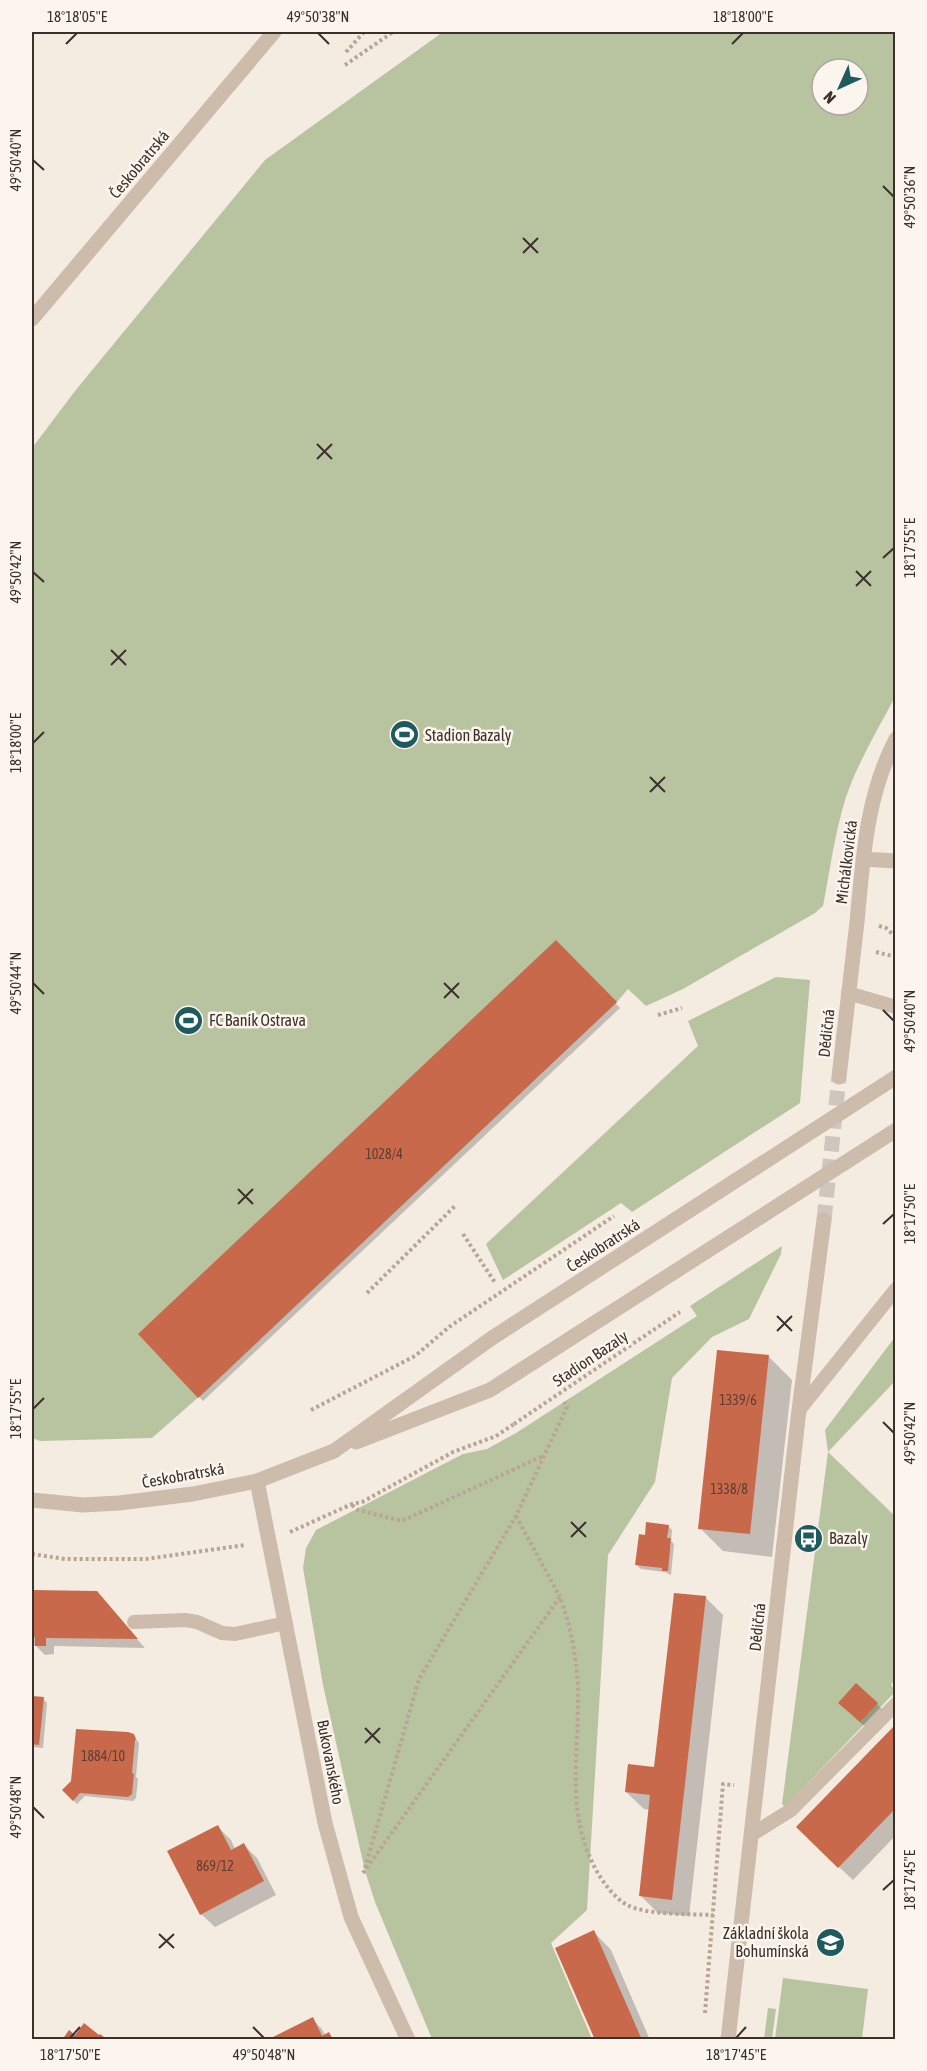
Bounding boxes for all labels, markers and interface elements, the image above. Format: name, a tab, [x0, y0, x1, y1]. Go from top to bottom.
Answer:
text: 18°18'05"E	[47, 8, 108, 25]
text: 49°50'38"N	[287, 8, 349, 25]
text: 18°18'00"E	[713, 8, 774, 25]
north arrow	[810, 57, 870, 117]
text: N	[820, 88, 839, 107]
street label: Českobratrská	[105, 126, 173, 202]
text: 49°50'40"N	[7, 129, 24, 191]
text: 49°50'36"N	[901, 166, 918, 228]
text: 18°17'55"E	[901, 517, 918, 578]
text: 49°50'42"N	[7, 541, 24, 603]
text: 18°18'00"E	[7, 712, 24, 773]
sports icon: Stadion Bazaly	[388, 719, 420, 751]
place label: Stadion Bazaly	[425, 726, 512, 745]
street label: Michálkovická	[832, 819, 860, 905]
text: 49°50'44"N	[7, 952, 24, 1014]
text: 49°50'40"N	[901, 990, 918, 1052]
sports icon: FC Baník Ostrava	[172, 1004, 204, 1036]
street label: Dědičná	[815, 1008, 837, 1058]
place label: FC Baník Ostrava	[209, 1011, 306, 1029]
house number: 1028/4	[365, 1146, 403, 1162]
text: 18°17'50"E	[901, 1183, 918, 1244]
street label: Českobratrská	[563, 1215, 643, 1275]
street label: Stadion Bazaly	[549, 1326, 632, 1390]
text: 18°17'55"E	[7, 1378, 24, 1439]
house number: 1339/6	[719, 1392, 757, 1408]
text: 49°50'42"N	[901, 1402, 918, 1464]
street label: Českobratrská	[140, 1459, 226, 1491]
house number: 1338/8	[710, 1481, 748, 1497]
bus stop icon: Bazaly	[792, 1522, 824, 1554]
place label: Bazaly	[829, 1529, 868, 1548]
street label: Dědičná	[746, 1602, 768, 1652]
street label: Bukovanského	[314, 1718, 348, 1806]
house number: 1884/10	[81, 1748, 126, 1764]
text: 49°50'48"N	[7, 1776, 24, 1838]
text: 18°17'45"E	[901, 1849, 918, 1910]
house number: 869/12	[196, 1858, 234, 1874]
place label: Základní škola Bohumínská	[723, 1924, 809, 1960]
school or university icon: Základní škola Bohumínská	[814, 1926, 846, 1958]
text: 18°17'50"E	[40, 2046, 101, 2063]
text: 49°50'48"N	[233, 2046, 295, 2063]
text: 18°17'45"E	[706, 2046, 767, 2063]

